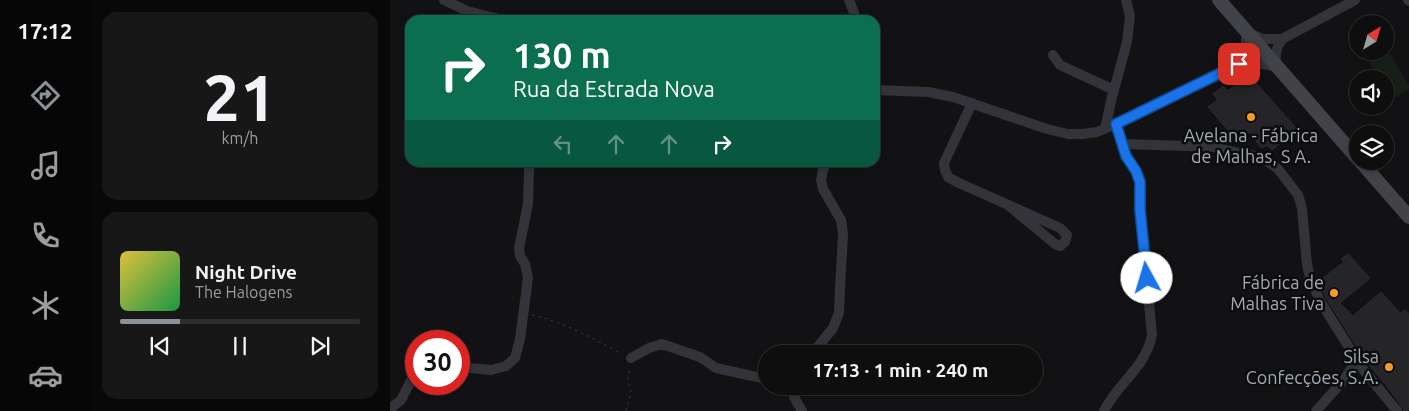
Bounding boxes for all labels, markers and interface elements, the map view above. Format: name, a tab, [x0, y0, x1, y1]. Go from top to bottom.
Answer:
north arrow	[1349, 15, 1394, 60]
map controls	[1349, 15, 1394, 170]
text: 17:12	[17, 18, 73, 43]
icon: right	[430, 35, 495, 100]
text: 130 m	[513, 35, 611, 75]
pin	[1218, 43, 1260, 85]
icon: arrive	[1225, 50, 1253, 78]
text: 21	[203, 60, 277, 133]
button: sound	[1349, 70, 1394, 115]
text: Rua da Estrada Nova	[513, 76, 715, 101]
icon: directions	[28, 78, 63, 113]
marker: Avelana - Fábrica de Malhas, S A.	[1245, 111, 1257, 123]
place label: Avelana - Fábrica de Malhas, S A.	[1184, 125, 1318, 166]
button: layers	[1349, 125, 1394, 170]
text: km/h	[222, 129, 258, 147]
icon: left	[549, 130, 577, 158]
icon: ahead	[602, 130, 630, 158]
icon: ahead	[655, 130, 683, 158]
icon: right	[708, 130, 736, 158]
icon: music	[28, 148, 63, 183]
icon: phone	[28, 218, 63, 253]
position arrow	[1120, 251, 1172, 303]
text: Night Drive	[195, 261, 297, 283]
place label: Fábrica de Malhas Tiva	[1230, 272, 1324, 313]
text: The Halogens	[195, 283, 293, 301]
marker: Fábrica de Malhas Tiva	[1328, 287, 1340, 299]
icon: climate	[28, 288, 63, 323]
speed limit sign: 30	[405, 330, 470, 395]
icon: previous	[146, 332, 174, 360]
icon: pause	[226, 332, 254, 360]
icon: next	[306, 332, 334, 360]
place label: Silsa Confecções, S.A.	[1246, 346, 1379, 387]
icon: car	[28, 358, 63, 393]
text: 17:13 · 1 min · 240 m	[813, 359, 988, 381]
marker: Silsa Confecções, S.A.	[1383, 361, 1395, 373]

